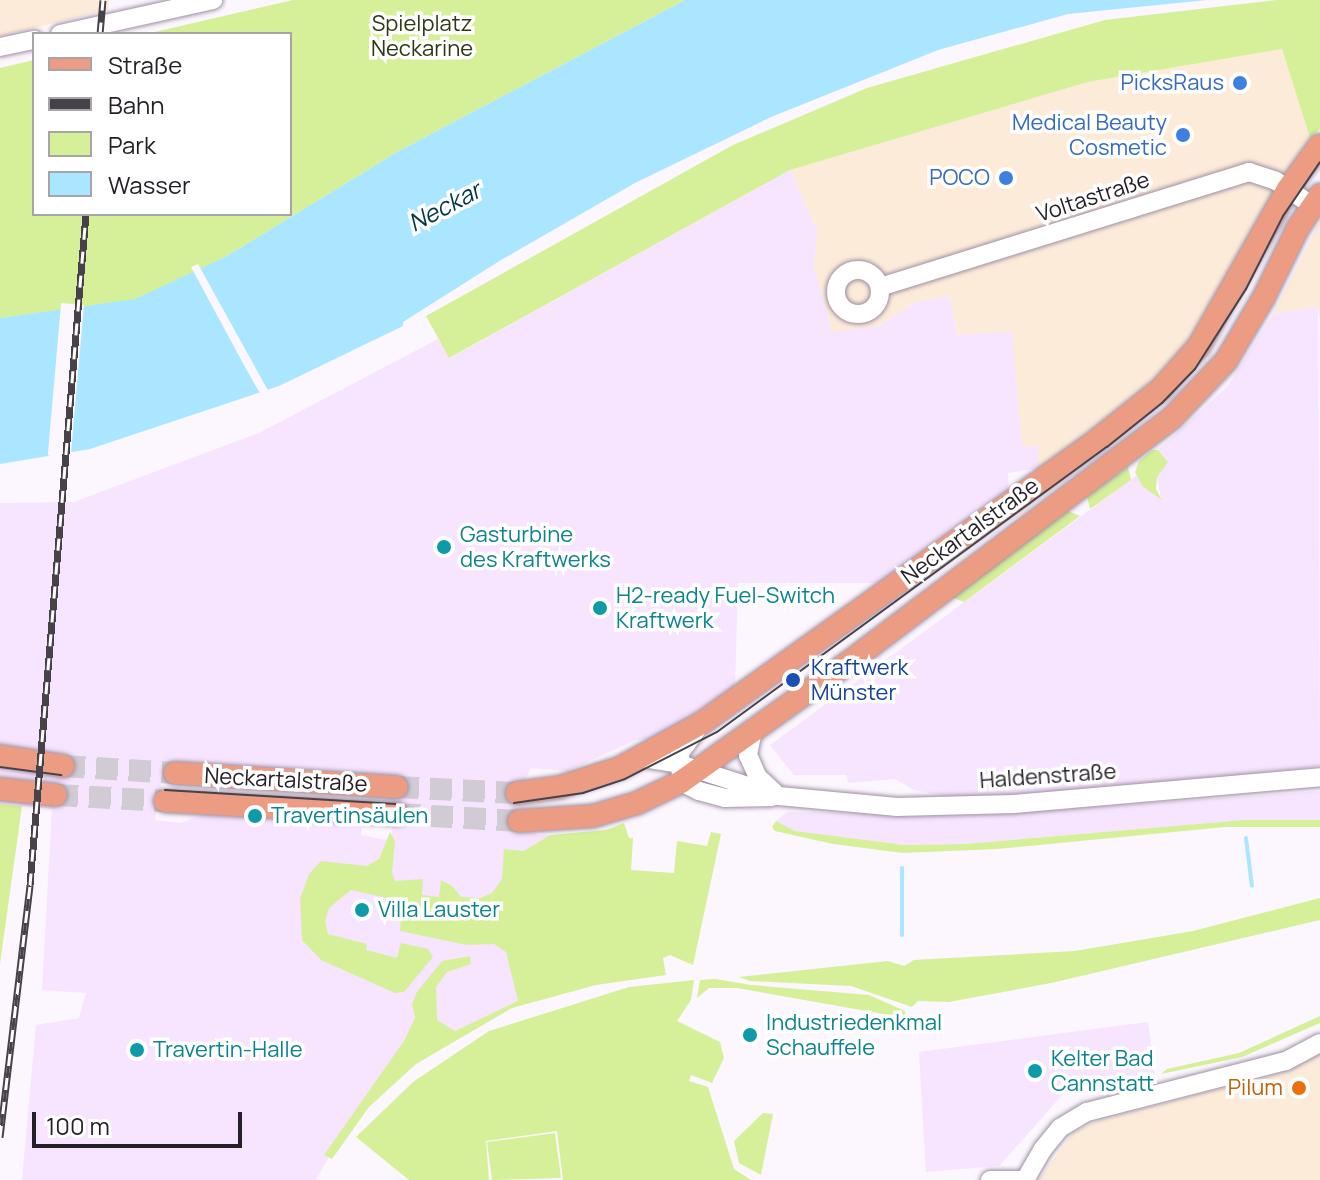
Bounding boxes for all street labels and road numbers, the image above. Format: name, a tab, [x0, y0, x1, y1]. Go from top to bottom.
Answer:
street label: Voltastraße	[1033, 166, 1153, 228]
street label: Neckartalstraße	[896, 472, 1044, 590]
street label: Haldenstraße	[979, 758, 1117, 794]
street label: Neckartalstraße	[204, 763, 368, 797]

